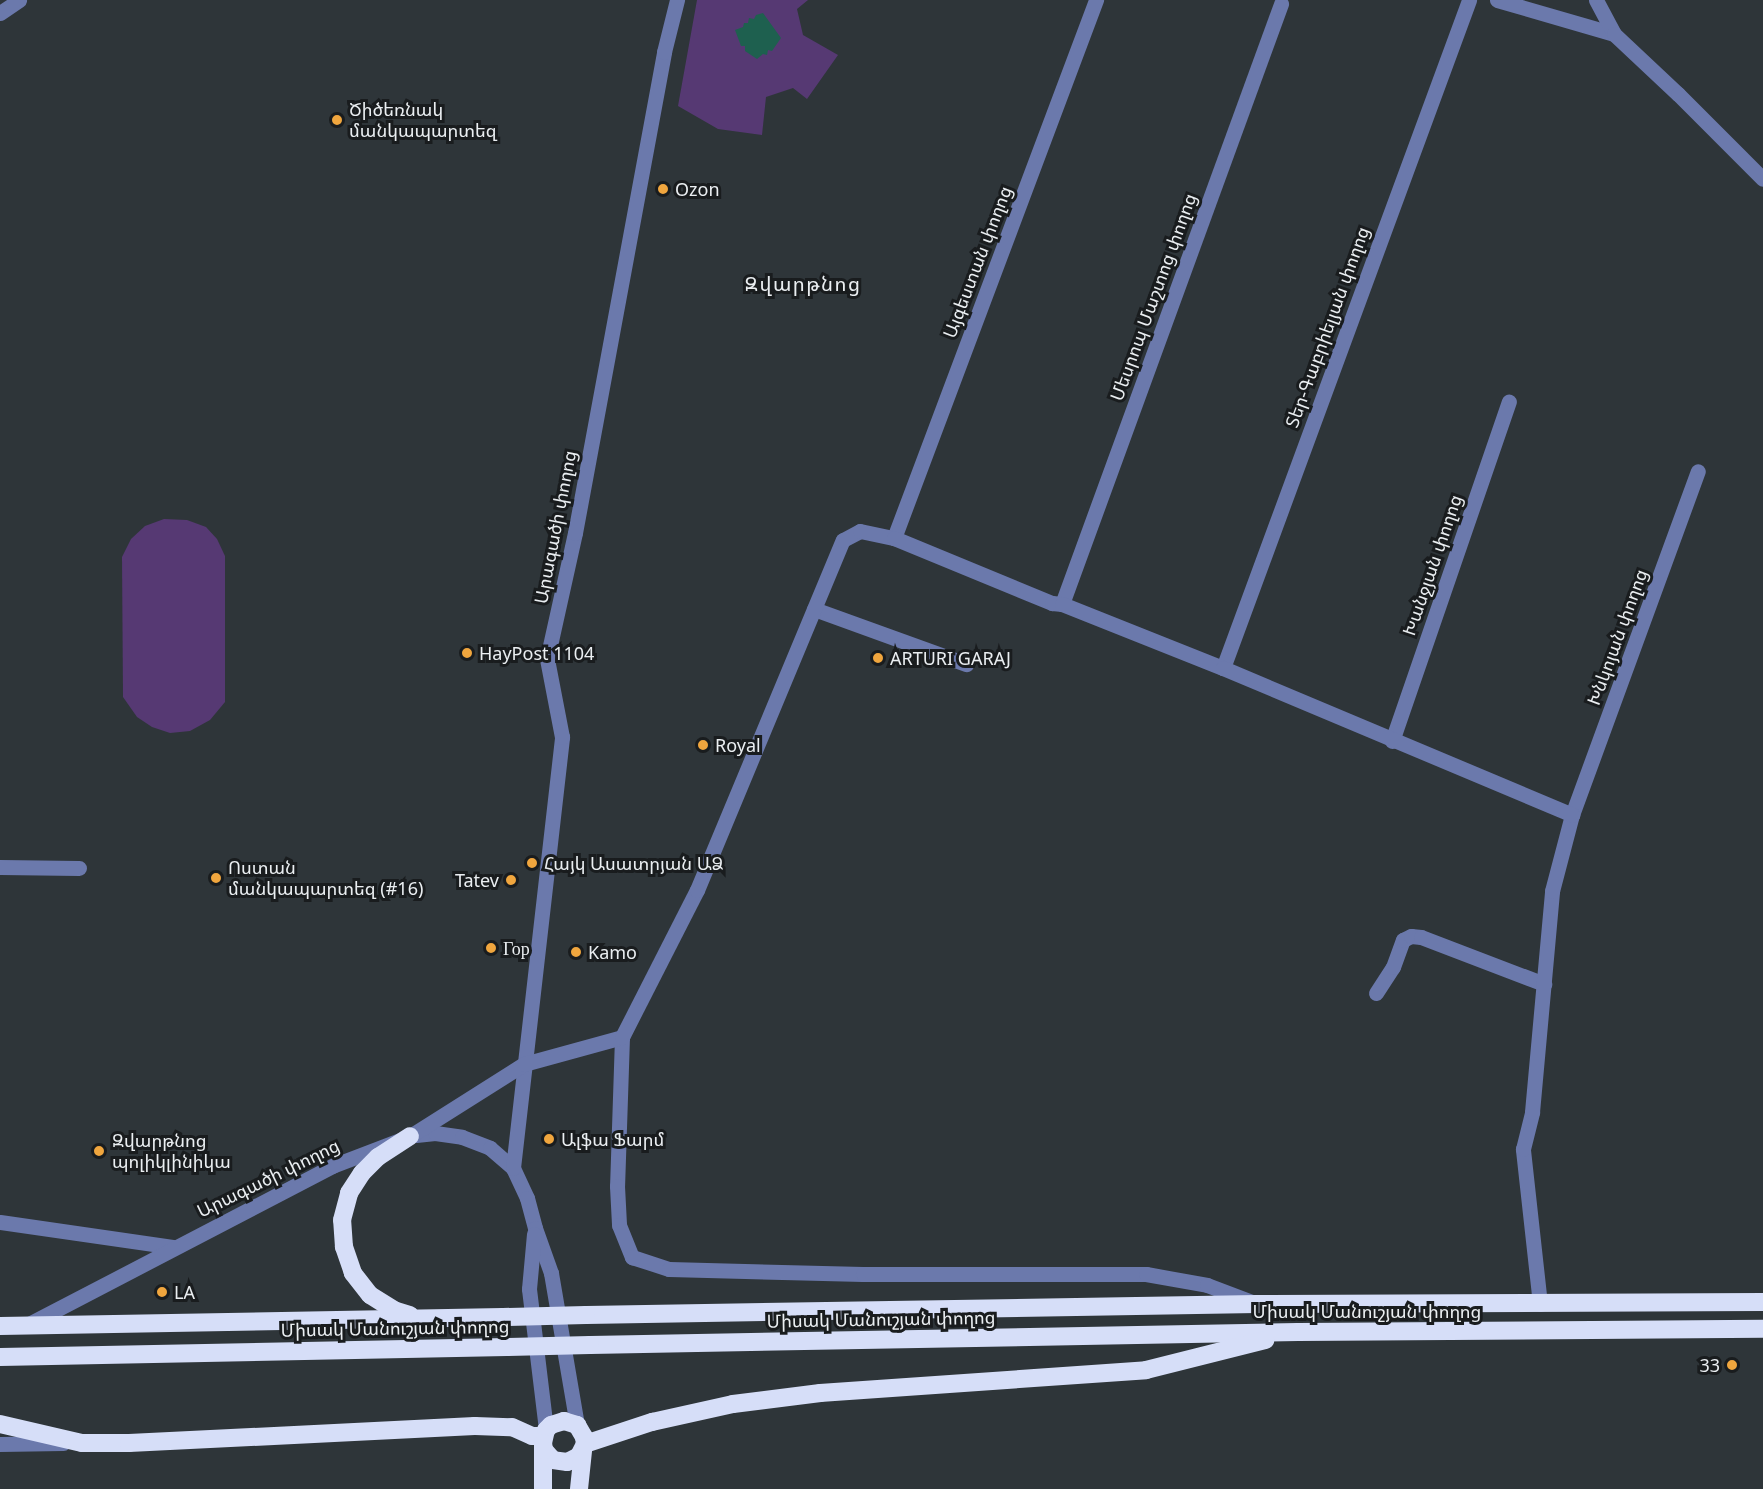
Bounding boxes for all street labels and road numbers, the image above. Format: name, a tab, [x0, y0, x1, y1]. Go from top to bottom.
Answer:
street label: Այգեստան փողոց	[938, 183, 1016, 341]
street label: Մեսրոպ Մաշտոց փողոց	[1105, 190, 1201, 404]
street label: Տեր-Գաբրիելյան փողոց	[1281, 224, 1373, 430]
street label: Արագածի փողոց	[530, 449, 580, 605]
street label: Խանջյան փողոց	[1398, 492, 1466, 638]
street label: Խնկոյան փողոց	[1582, 566, 1652, 708]
street label: Արագածի փողոց	[193, 1134, 343, 1222]
street label: Միսակ Մանուշյան փողոց	[1253, 1300, 1481, 1322]
street label: Միսակ Մանուշյան փողոց	[766, 1306, 996, 1332]
street label: Միսակ Մանուշյան փողոց	[280, 1315, 510, 1341]

